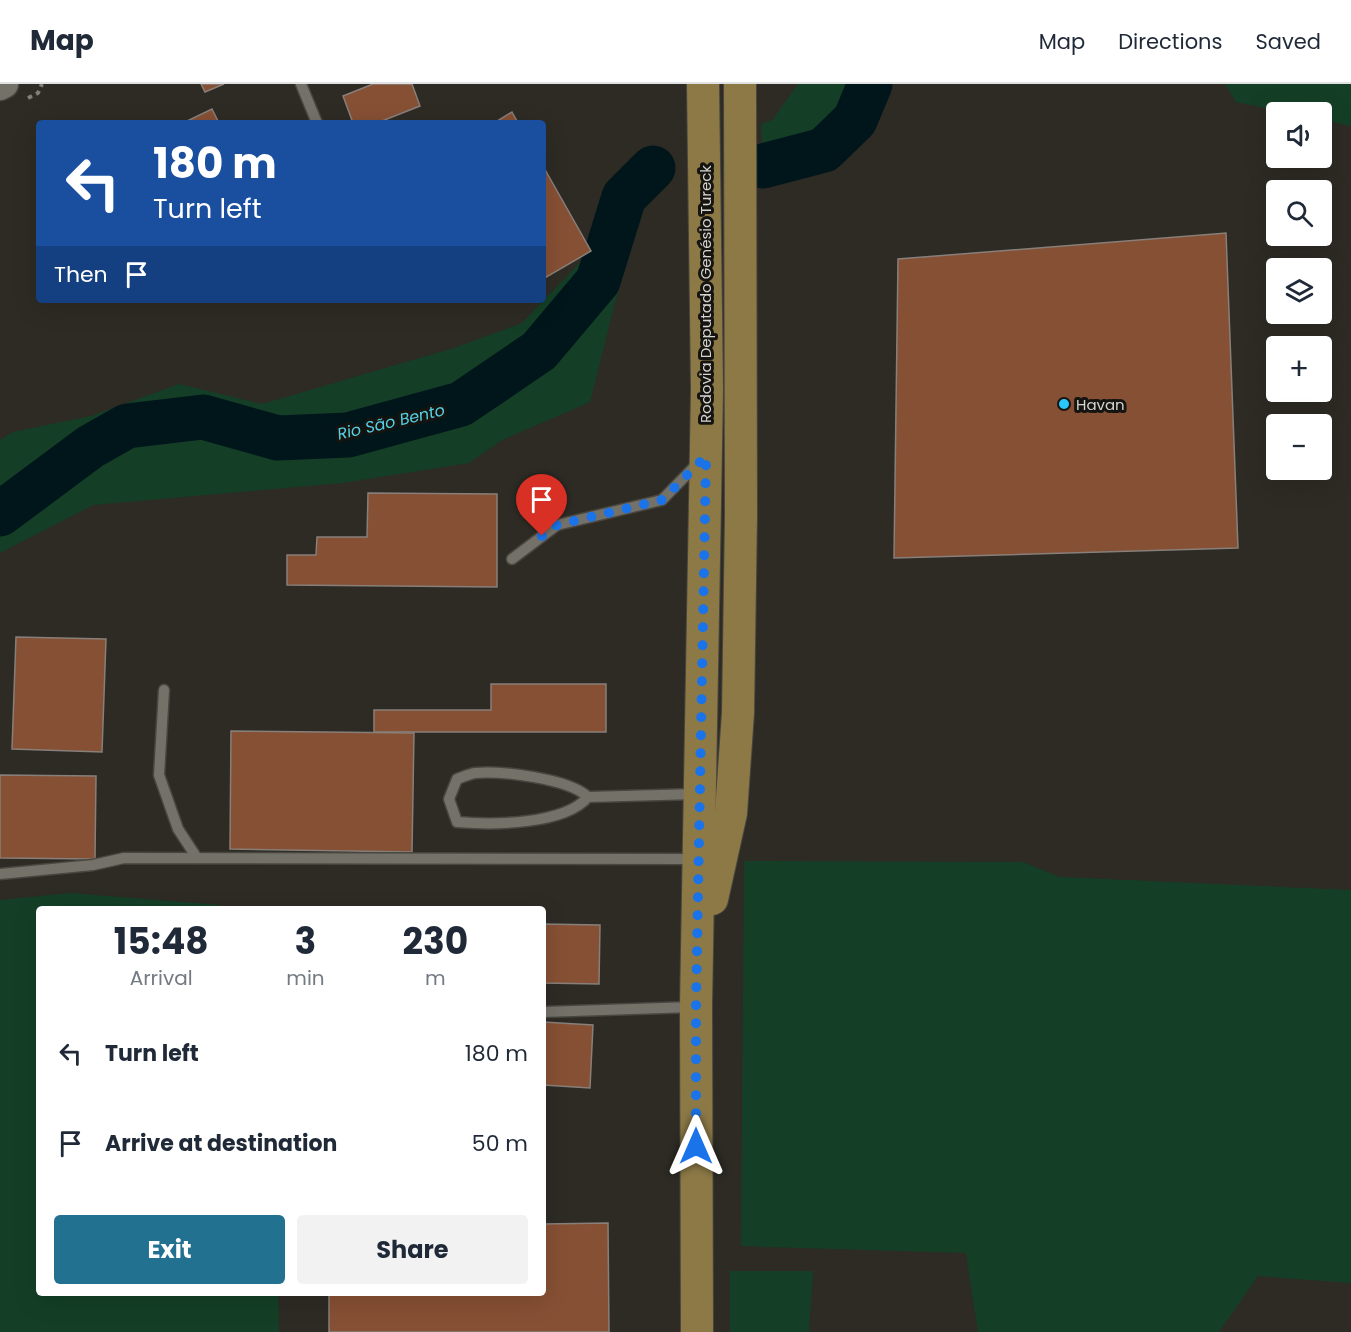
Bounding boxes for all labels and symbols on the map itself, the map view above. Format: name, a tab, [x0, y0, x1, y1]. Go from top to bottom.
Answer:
street label: Rodovia Deputado Genésio Tureck	[695, 165, 716, 423]
place label: Havan	[1076, 394, 1125, 415]
marker: Havan	[1057, 397, 1071, 411]
water label: Rio São Bento	[335, 398, 447, 446]
pin	[516, 474, 567, 536]
position arrow	[664, 1114, 728, 1178]

